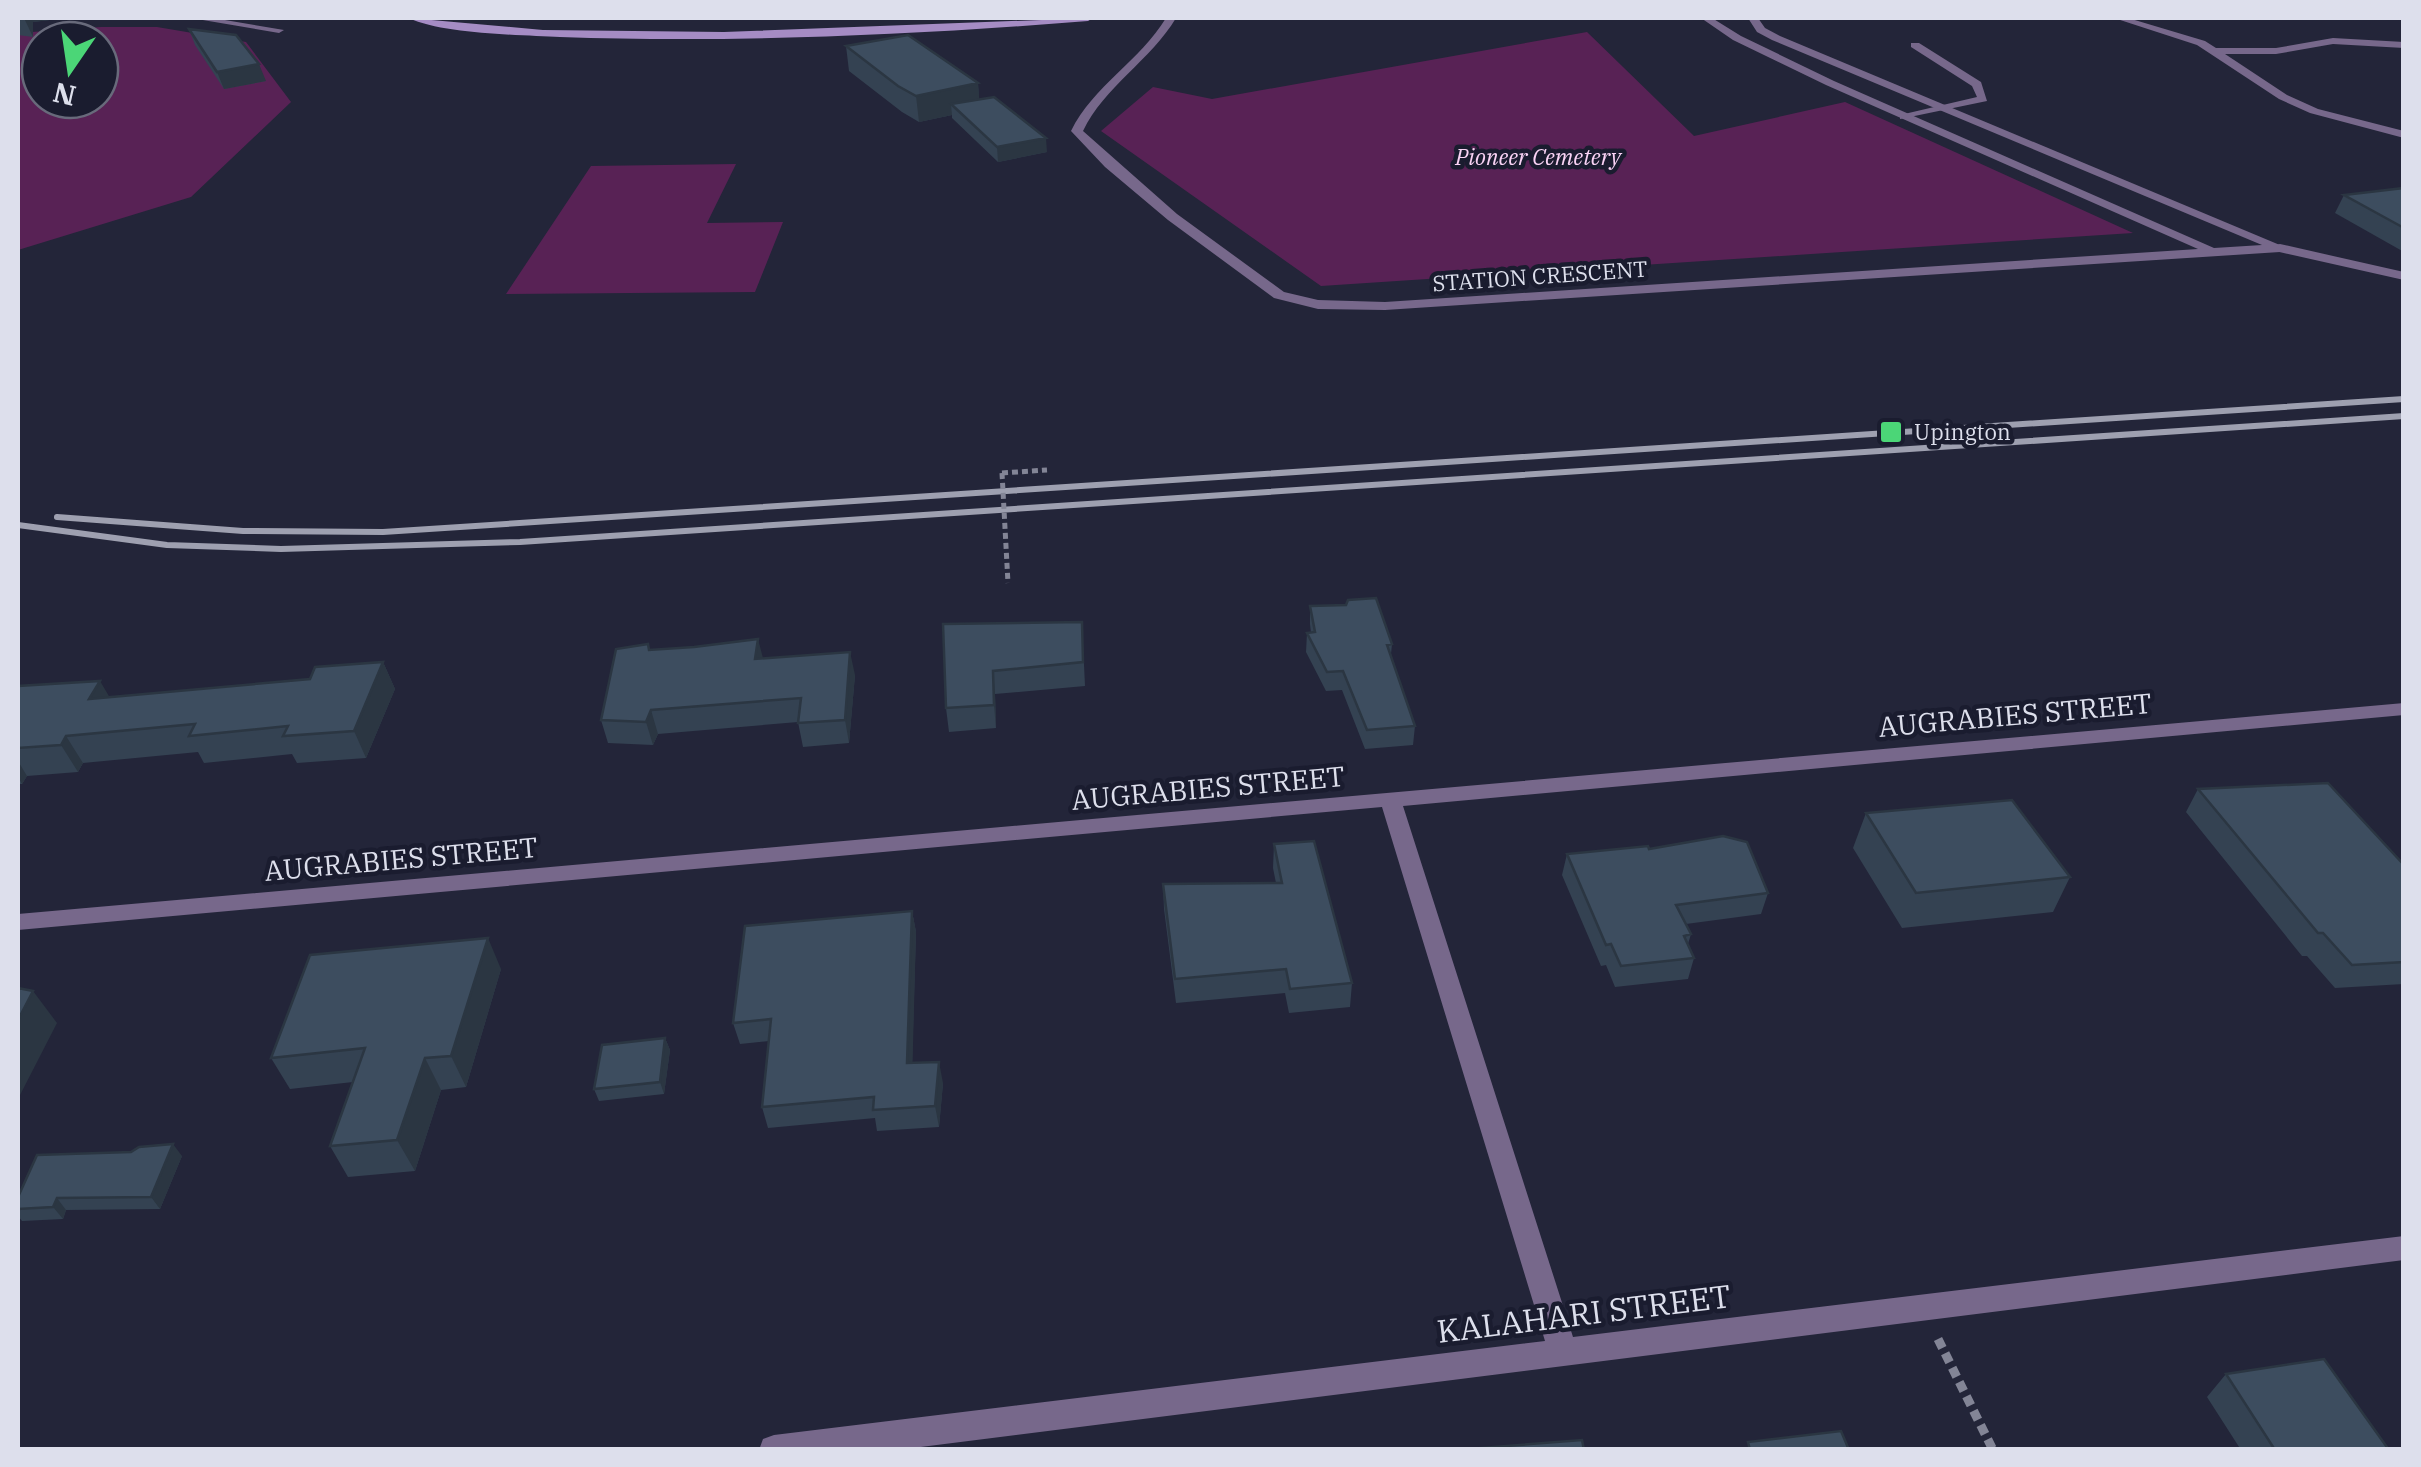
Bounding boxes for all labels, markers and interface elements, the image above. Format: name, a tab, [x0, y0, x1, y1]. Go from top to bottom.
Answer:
north arrow	[20, 20, 120, 120]
text: N	[49, 74, 79, 115]
park label: Pioneer Cemetery	[1454, 142, 1623, 171]
street label: STATION CRESCENT	[1431, 254, 1648, 297]
place label: Upington	[1914, 417, 2011, 446]
marker: Upington	[1878, 419, 1904, 445]
street label: AUGRABIES STREET	[1877, 684, 2153, 745]
street label: AUGRABIES STREET	[1070, 757, 1346, 818]
street label: AUGRABIES STREET	[263, 828, 539, 889]
street label: KALAHARI STREET	[1435, 1274, 1733, 1352]

